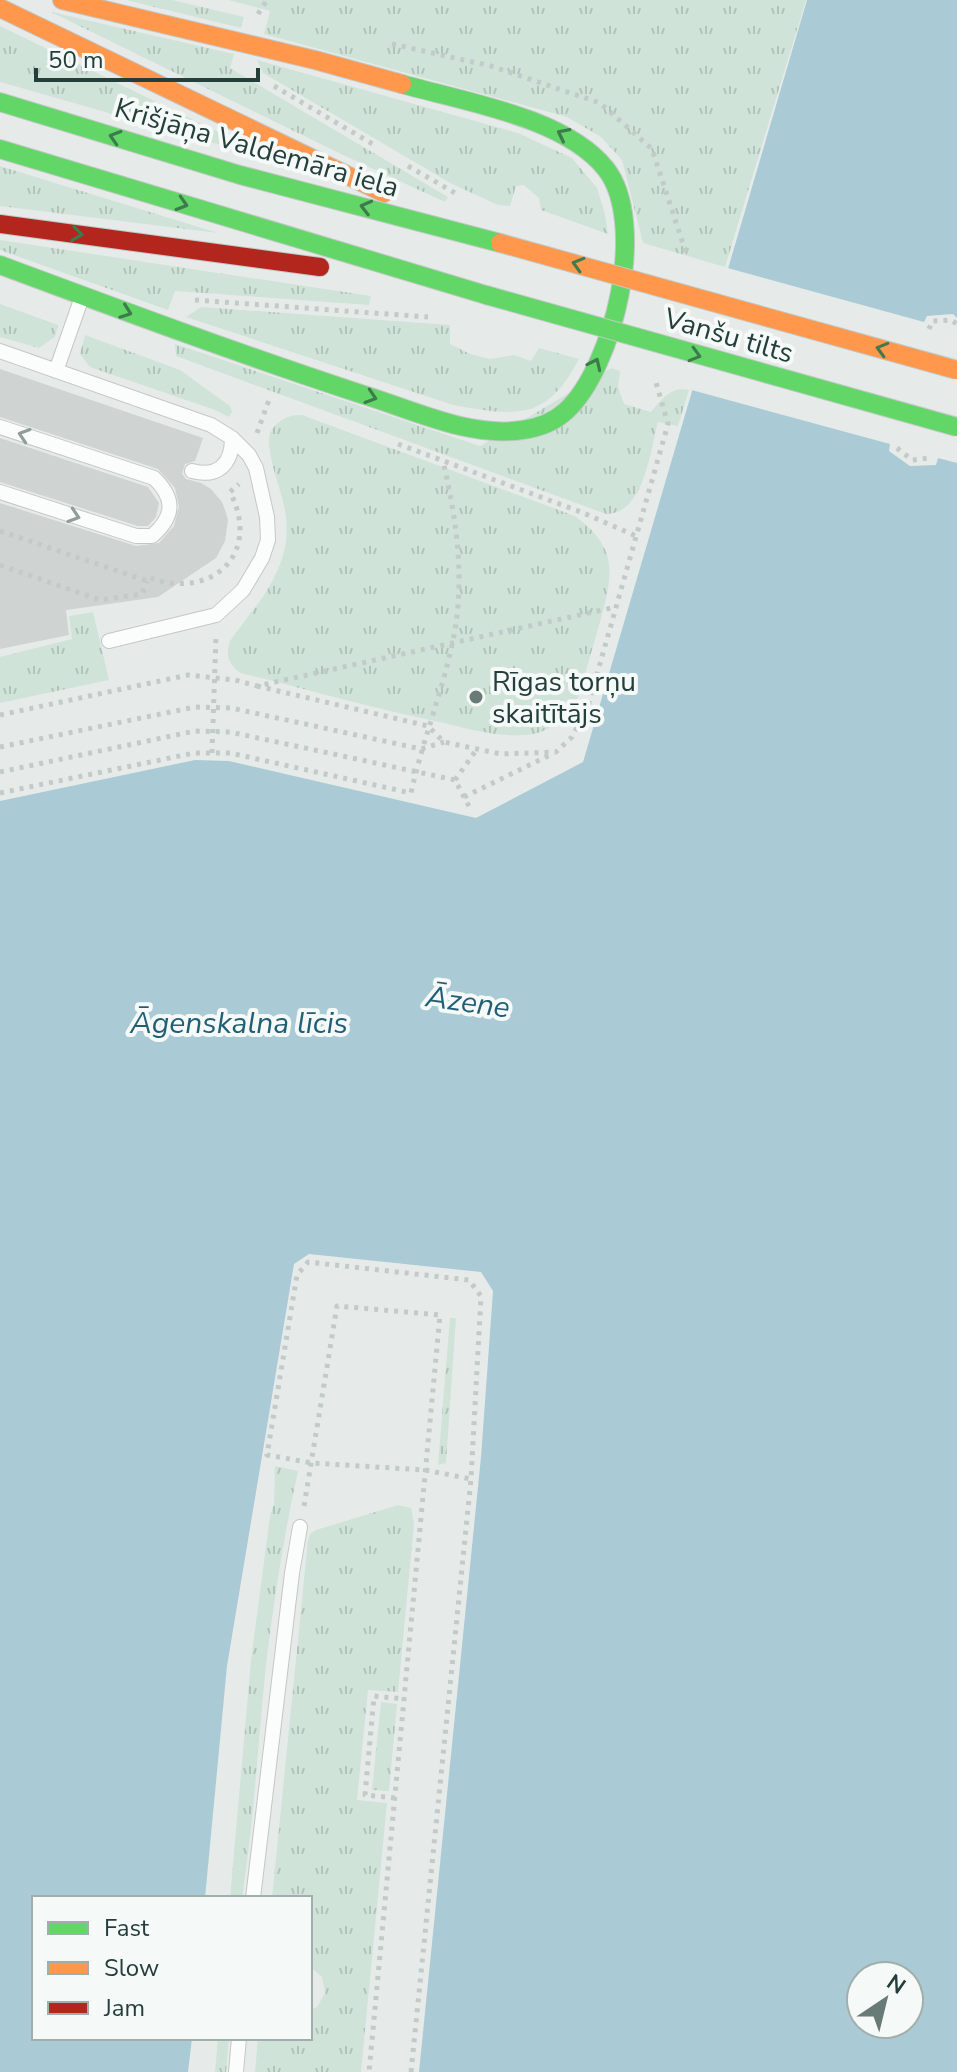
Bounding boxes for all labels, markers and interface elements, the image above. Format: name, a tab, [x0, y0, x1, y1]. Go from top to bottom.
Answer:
scale bar	[36, 32, 258, 82]
text: 50 m	[48, 44, 104, 76]
street label: Krišjāņa Valdemāra iela	[110, 89, 403, 207]
one-way arrow	[557, 129, 572, 144]
one-way arrow	[109, 130, 123, 146]
one-way arrow	[174, 195, 188, 211]
one-way arrow	[359, 199, 373, 216]
one-way arrow	[70, 225, 84, 242]
one-way arrow	[571, 257, 585, 274]
street label: Vanšu tilts	[659, 299, 798, 372]
one-way arrow	[118, 302, 132, 318]
one-way arrow	[875, 342, 889, 359]
one-way arrow	[688, 346, 702, 363]
one-way arrow	[586, 358, 602, 373]
one-way arrow	[364, 387, 378, 403]
one-way arrow	[18, 428, 32, 444]
one-way arrow	[67, 507, 81, 523]
place label: Rīgas torņu skaitītājs	[492, 663, 636, 733]
marker: Rīgas torņu skaitītājs	[467, 688, 485, 706]
water label: Āzene	[422, 976, 513, 1029]
water label: Āgenskalna līcis	[129, 1003, 348, 1044]
legend	[32, 1896, 312, 2040]
text: Fast	[104, 1912, 150, 1944]
text: Slow	[104, 1952, 159, 1984]
north arrow	[845, 1960, 925, 2040]
text: N	[881, 1967, 911, 2001]
text: Jam	[103, 1992, 145, 2024]

